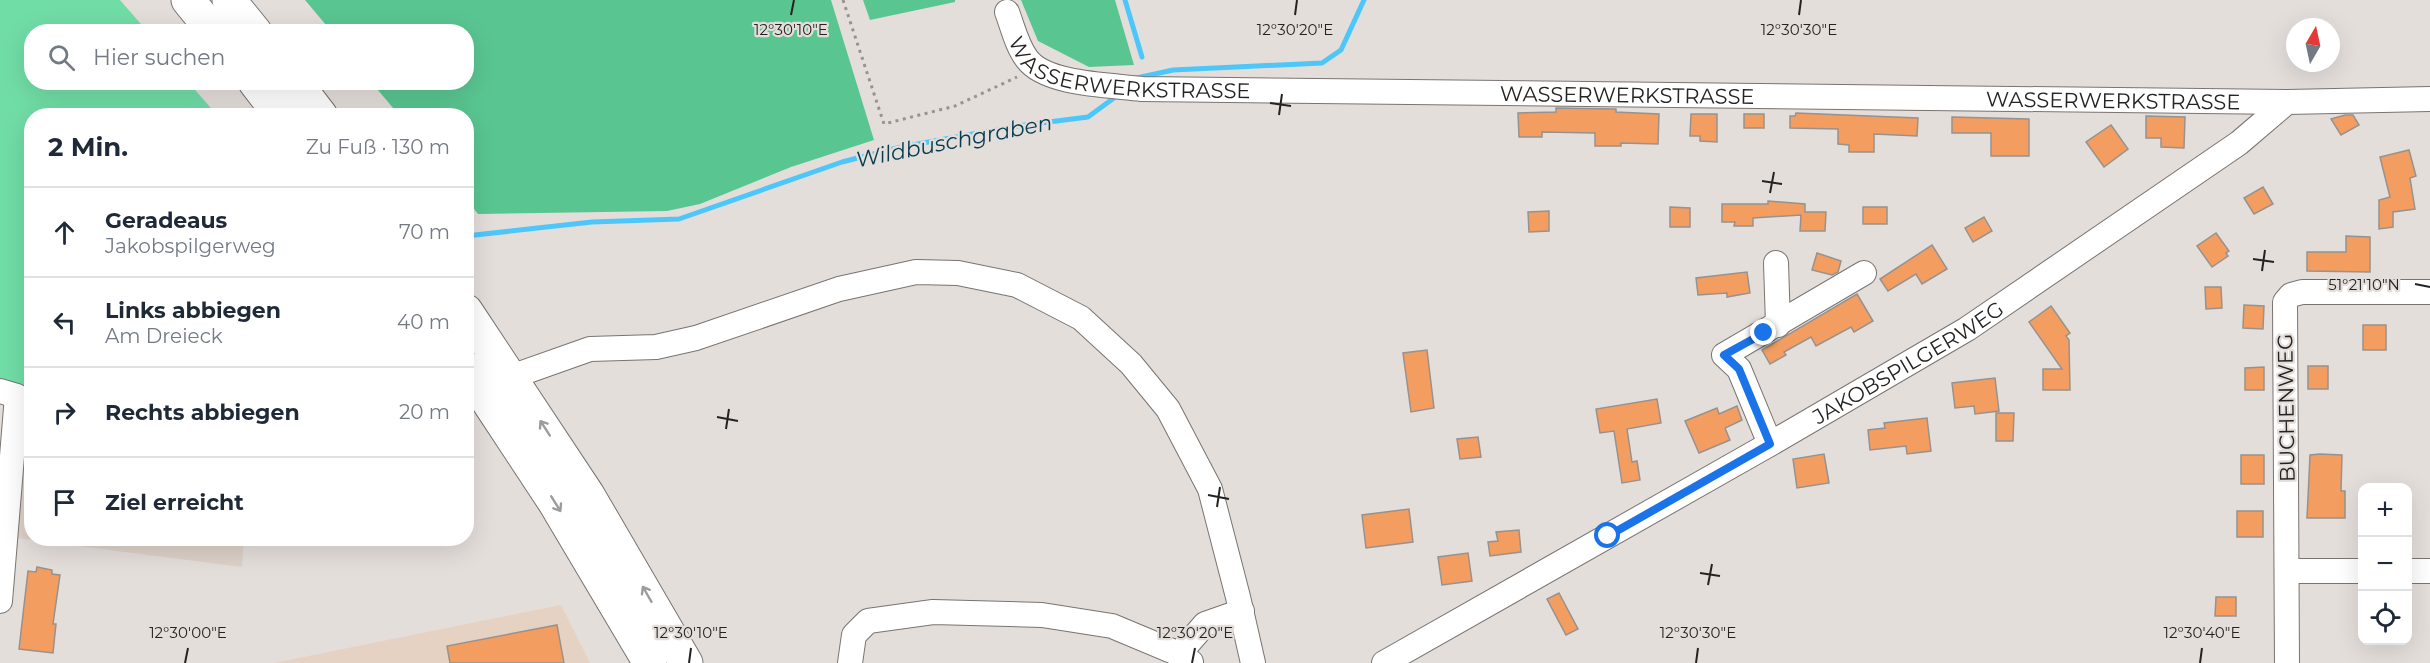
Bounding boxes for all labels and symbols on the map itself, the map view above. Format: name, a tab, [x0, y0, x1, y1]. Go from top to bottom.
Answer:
north arrow	[2286, 18, 2340, 72]
text: 12°30'10"E	[754, 20, 828, 39]
text: 12°30'20"E	[1257, 20, 1333, 39]
text: 12°30'30"E	[1761, 20, 1837, 39]
street label: WASSERWERKSTRASSE	[1004, 32, 1251, 103]
street label: WASSERWERKSTRASSE	[1500, 81, 1755, 108]
street label: WASSERWERKSTRASSE	[1986, 86, 2241, 114]
water label: Wildbuschgraben	[854, 109, 1054, 173]
text: 51°21'10"N	[2328, 275, 2400, 294]
street label: JAKOBSPILGERWEG	[1807, 296, 2008, 429]
route end	[1750, 319, 1776, 345]
street label: BUCHENWEG	[2272, 334, 2300, 482]
one-way arrow	[538, 420, 550, 437]
one-way arrow	[550, 496, 562, 512]
route start	[1594, 522, 1620, 548]
one-way arrow	[640, 586, 652, 603]
text: 12°30'00"E	[149, 623, 227, 642]
text: 12°30'10"E	[654, 623, 728, 642]
text: 12°30'20"E	[1157, 623, 1233, 642]
text: 12°30'30"E	[1660, 623, 1736, 642]
text: 12°30'40"E	[2164, 623, 2241, 642]

